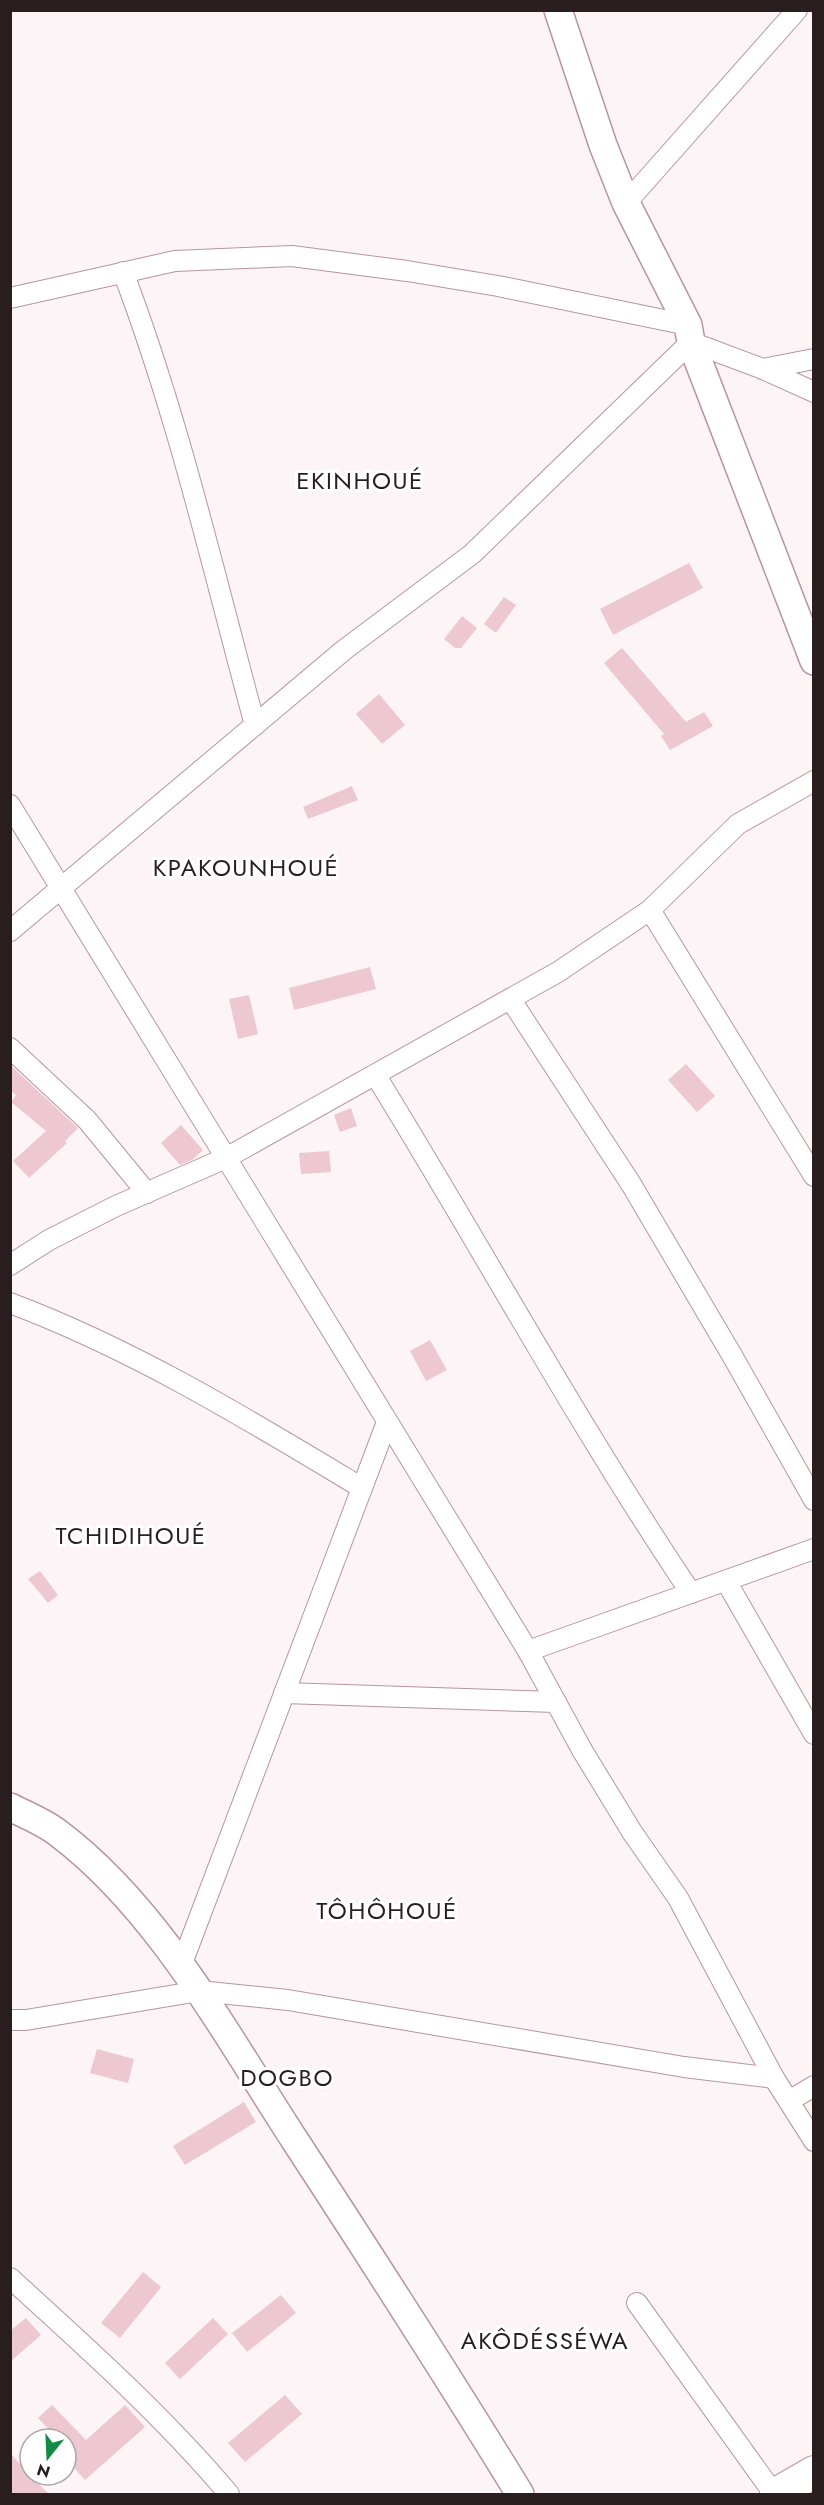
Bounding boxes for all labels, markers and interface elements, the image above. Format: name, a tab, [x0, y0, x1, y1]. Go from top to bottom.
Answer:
district label: EKINHOUÉ	[296, 463, 424, 498]
district label: KPAKOUNHOUÉ	[153, 850, 339, 885]
district label: TCHIDIHOUÉ	[56, 1518, 206, 1553]
district label: TÔHÔHOUÉ	[316, 1893, 458, 1928]
district label: DOGBO	[240, 2060, 334, 2095]
district label: AKÔDÉSSÉWA	[461, 2323, 629, 2358]
north arrow	[18, 2427, 78, 2487]
text: N	[34, 2458, 53, 2484]

